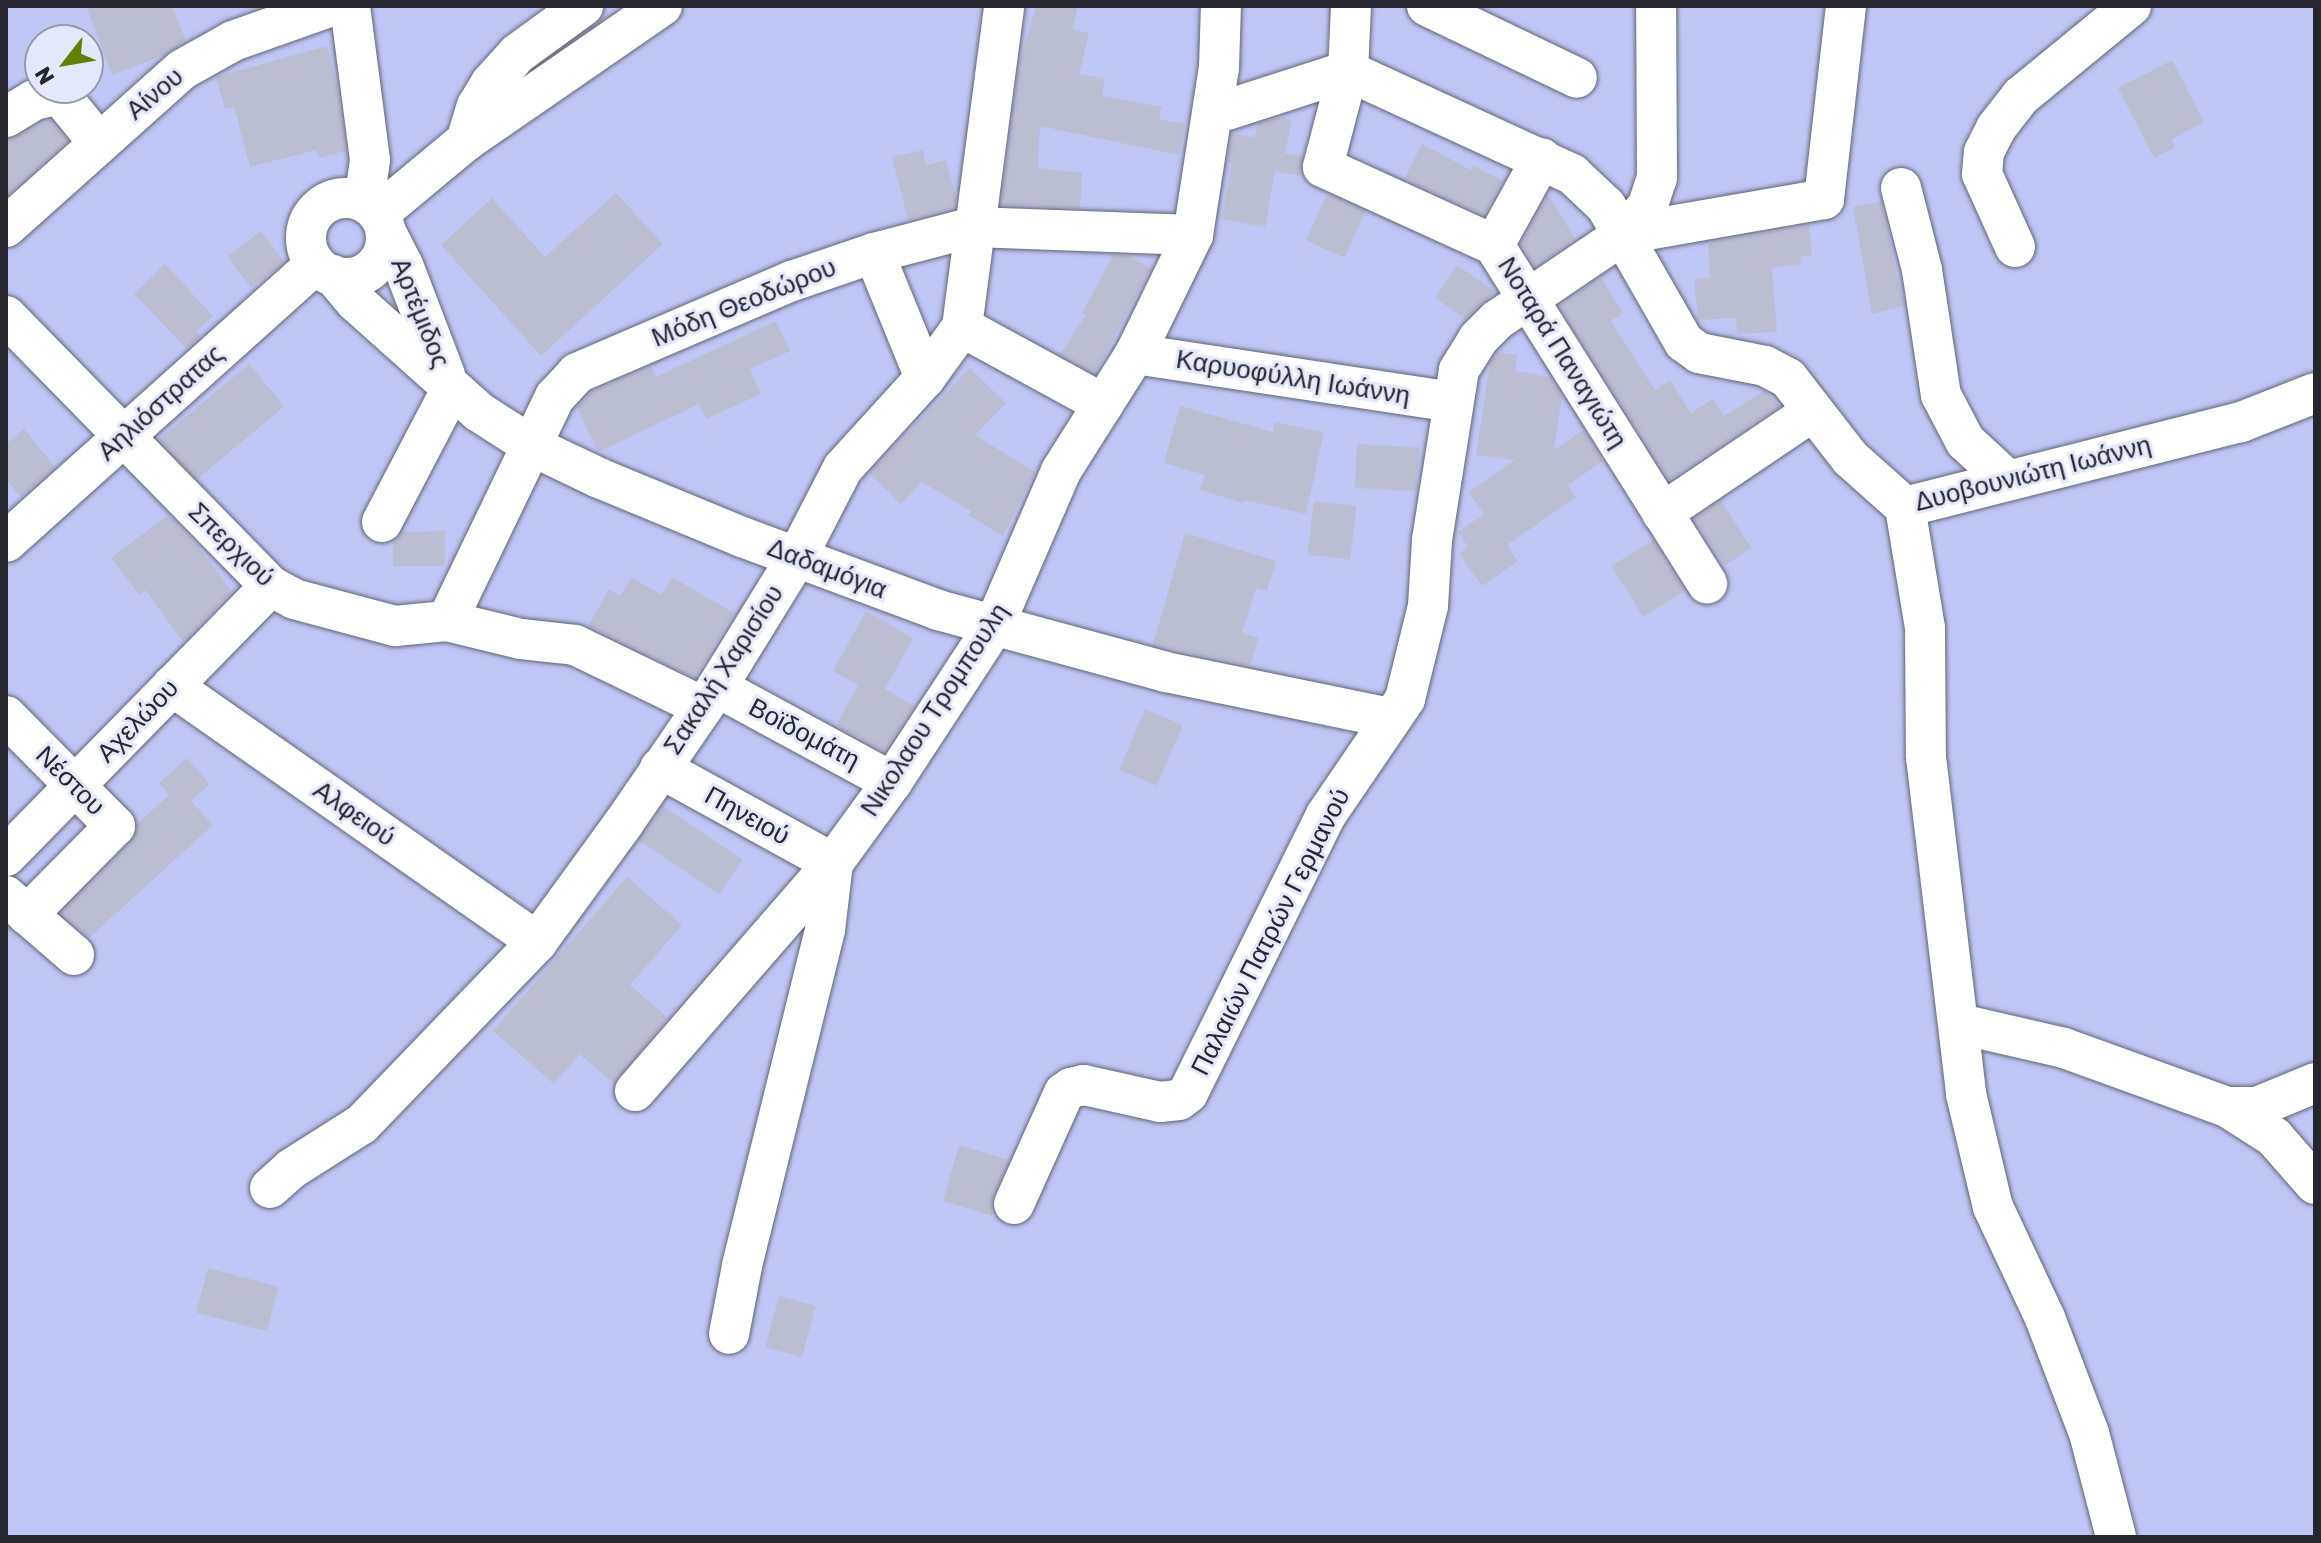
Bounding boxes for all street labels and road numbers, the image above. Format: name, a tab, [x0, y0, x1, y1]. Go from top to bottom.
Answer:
street label: Αίνου	[120, 61, 190, 127]
street label: Μόδη Θεοδώρου	[647, 252, 841, 354]
street label: Νοταρά Παναγιώτη	[1491, 252, 1633, 454]
street label: Αρτέμιδος	[384, 253, 456, 373]
street label: Αηλιόστρατας	[92, 338, 230, 468]
street label: Καρυοφύλλη Ιωάννη	[1174, 344, 1412, 412]
street label: Δυοβουνιώτη Ιωάννη	[1912, 430, 2154, 518]
street label: Σπερχιού	[182, 497, 280, 593]
street label: Δαδαμόγια	[763, 532, 891, 606]
street label: Σακαλή Χαρισίου	[658, 579, 790, 761]
street label: Νικολαου Τρομπουλη	[854, 598, 1016, 822]
street label: Αχελώου	[91, 673, 185, 769]
street label: Βοϊδομάτη	[743, 692, 865, 776]
street label: Νέστου	[29, 740, 111, 822]
street label: Αλφειού	[307, 775, 401, 853]
street label: Πηνειού	[699, 780, 795, 852]
street label: Παλαιών Πατρών Γερμανού	[1185, 783, 1357, 1081]

